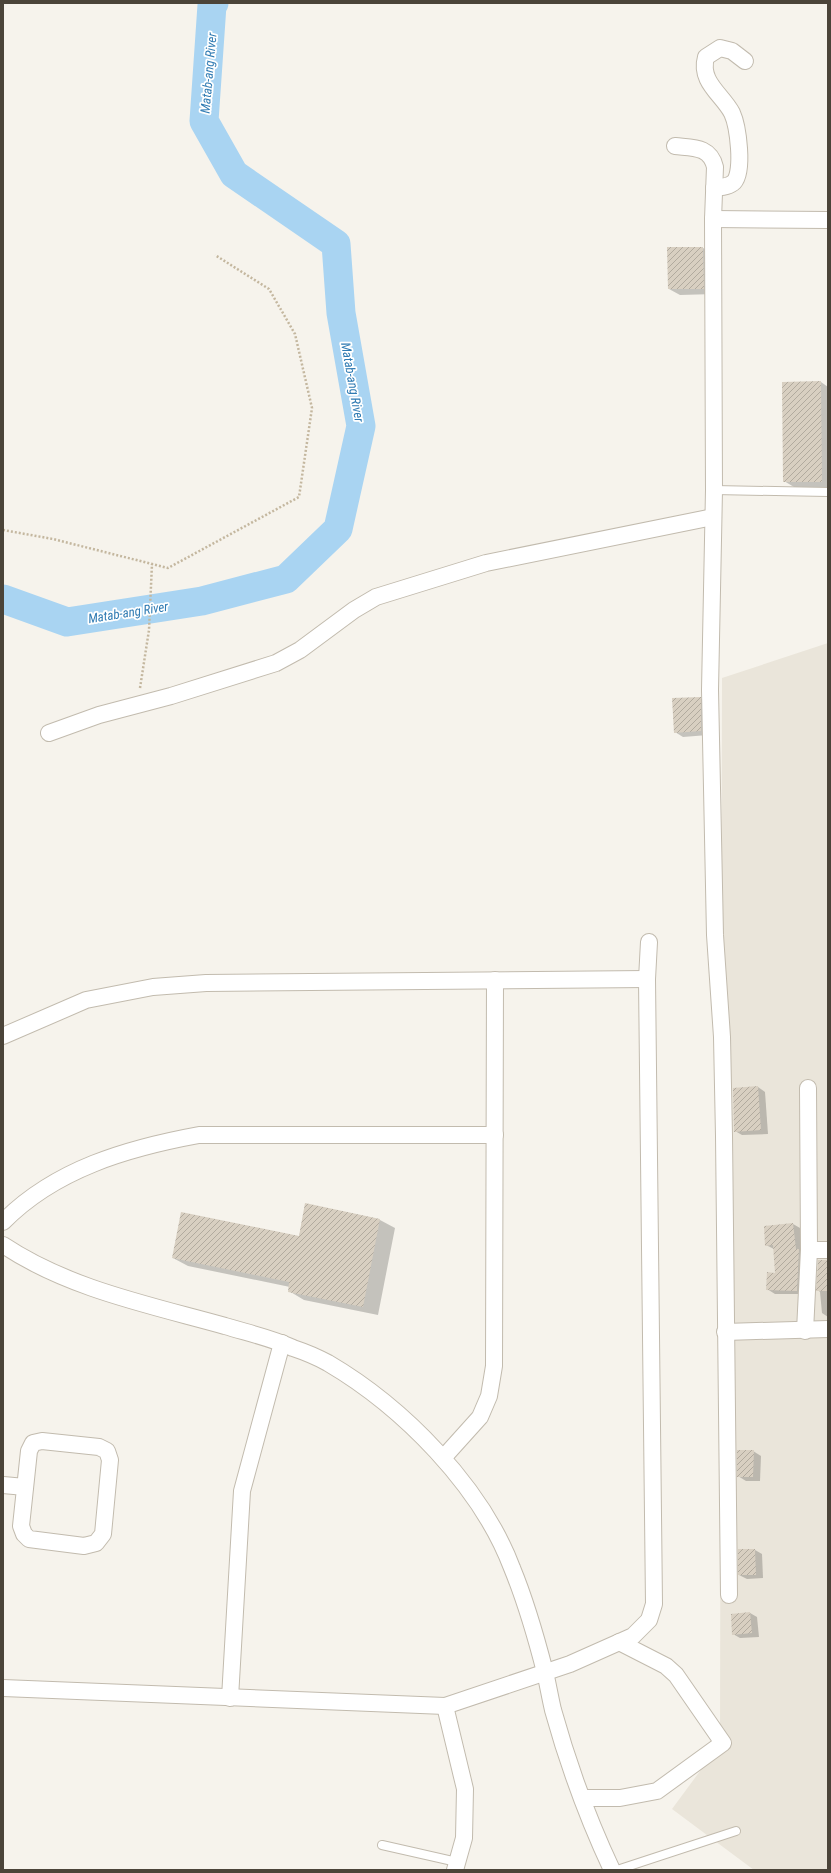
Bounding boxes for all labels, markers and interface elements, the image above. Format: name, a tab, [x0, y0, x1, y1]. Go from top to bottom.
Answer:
water label: Matab-ang River	[198, 31, 220, 114]
water label: Matab-ang River	[338, 341, 367, 424]
water label: Matab-ang River	[87, 599, 170, 626]

